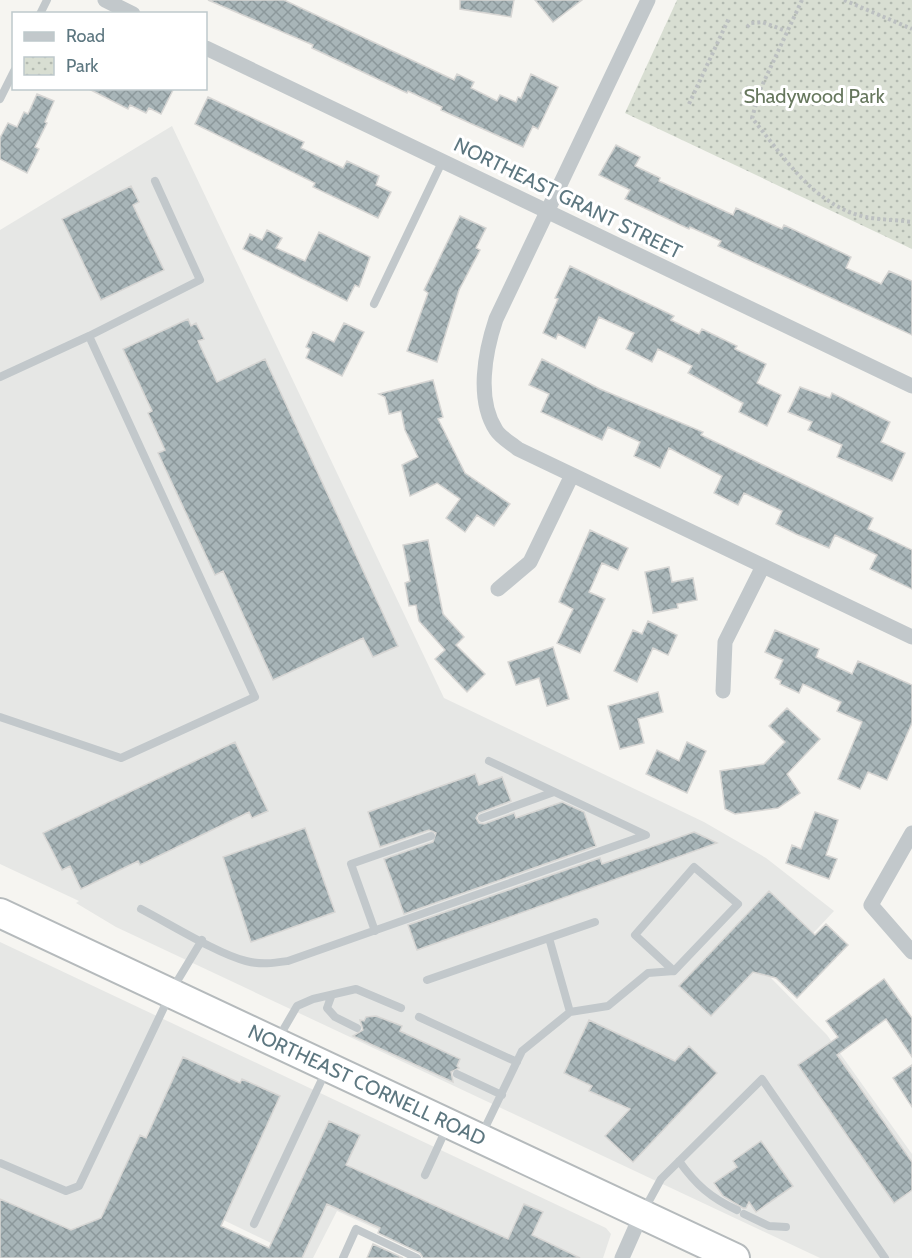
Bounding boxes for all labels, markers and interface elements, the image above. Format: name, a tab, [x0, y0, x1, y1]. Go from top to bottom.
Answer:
legend	[12, 12, 207, 90]
text: Road	[66, 25, 105, 47]
text: Park	[66, 55, 99, 77]
park label: Shadywood Park	[743, 84, 885, 108]
street label: NORTHEAST GRANT STREET	[450, 132, 686, 264]
street label: NORTHEAST CORNELL ROAD	[244, 1019, 490, 1151]

